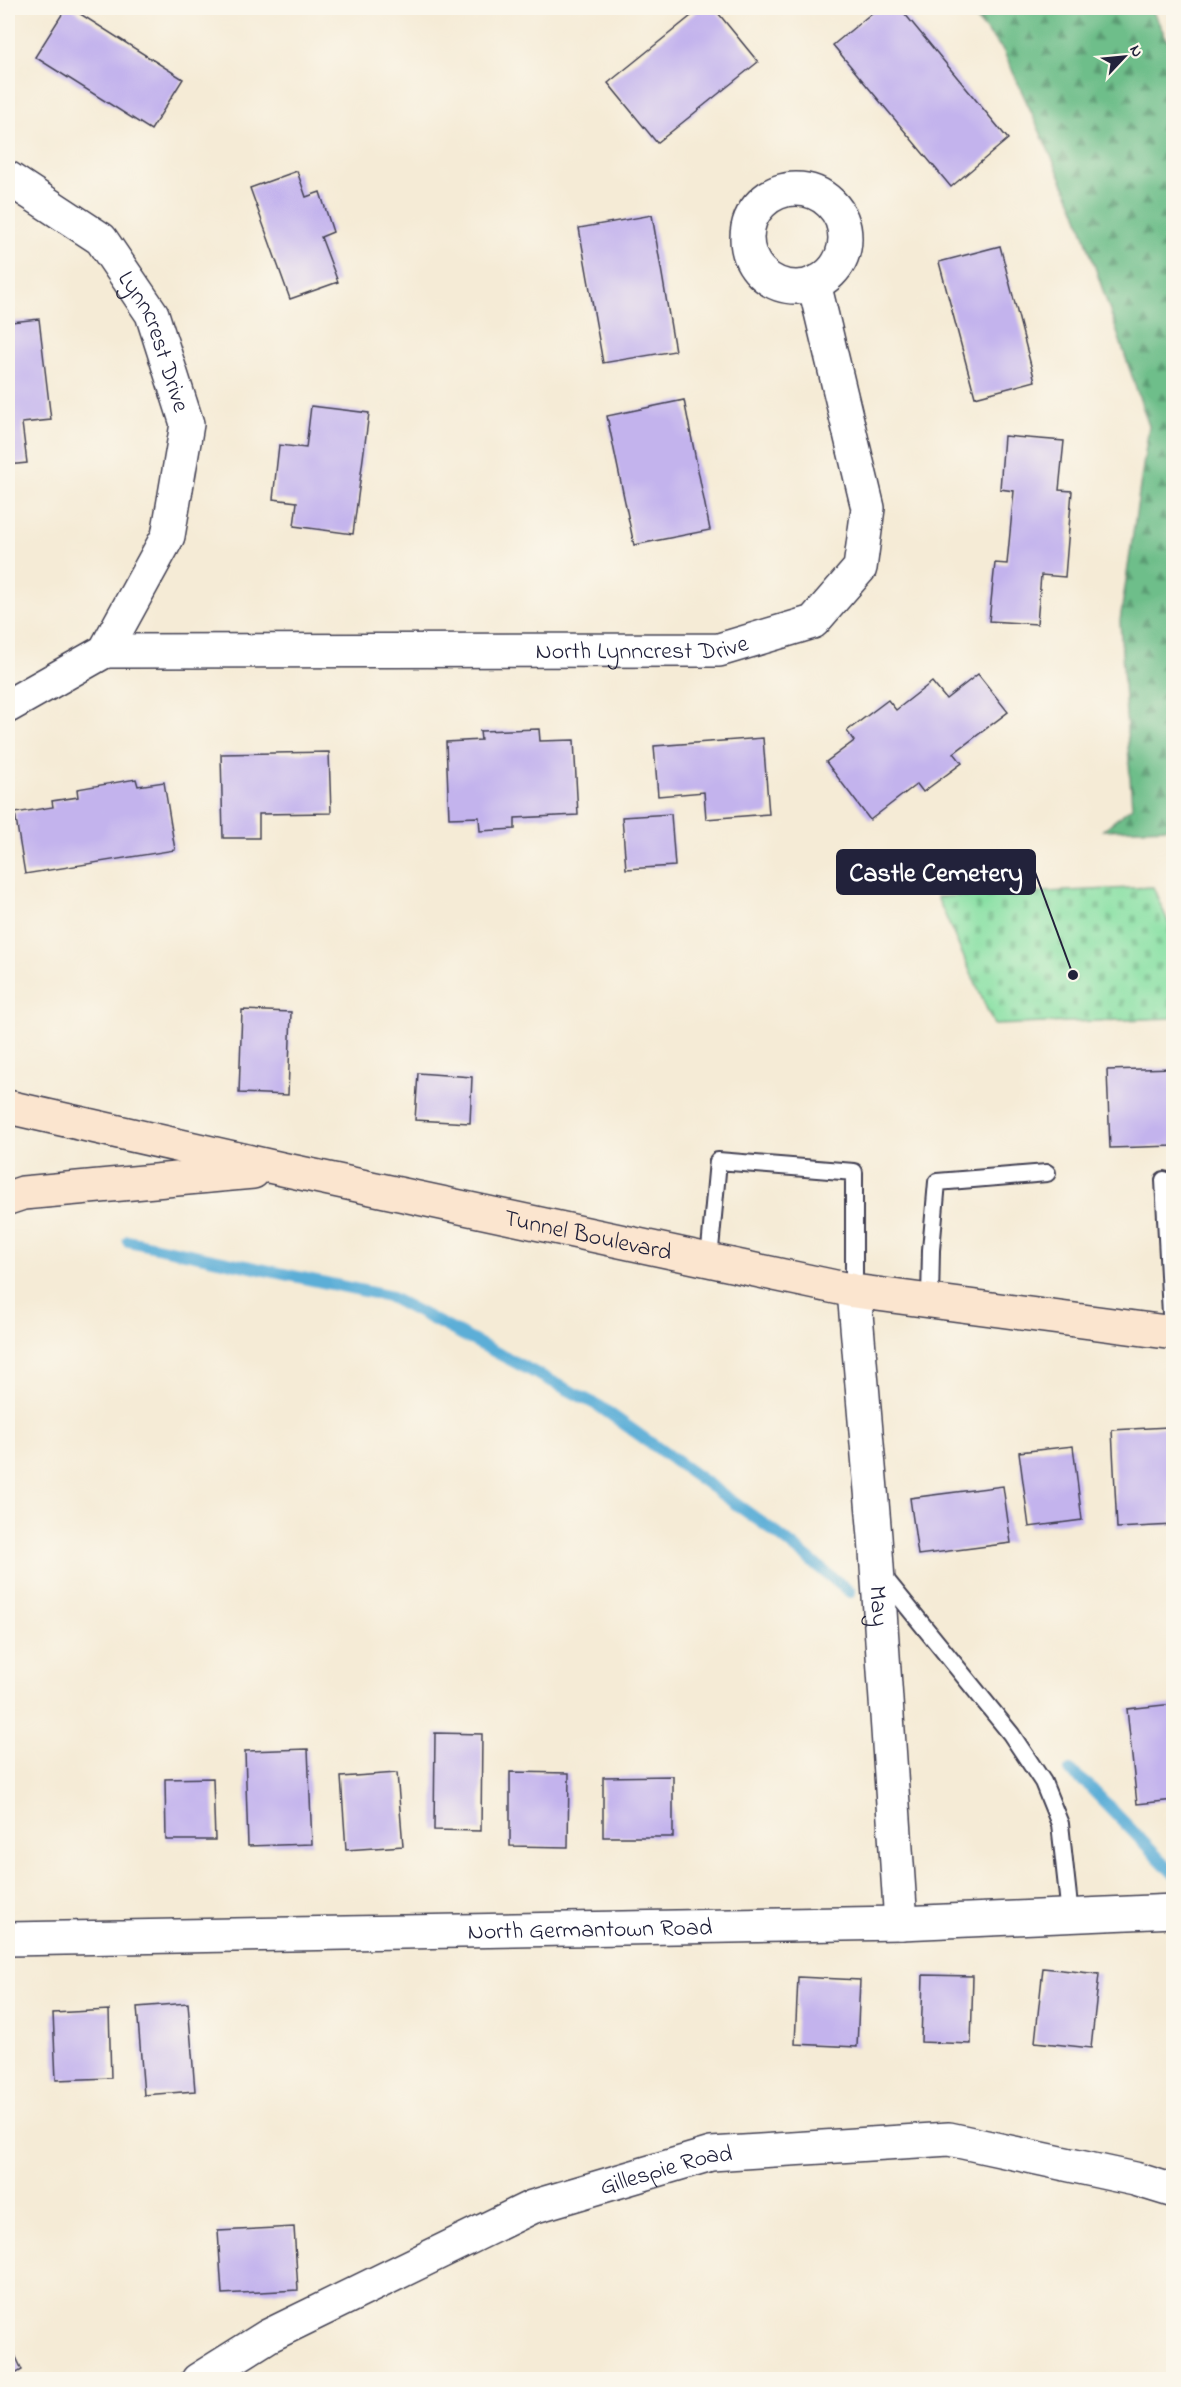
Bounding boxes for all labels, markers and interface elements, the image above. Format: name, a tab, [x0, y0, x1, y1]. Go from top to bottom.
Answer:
north arrow	[1094, 27, 1154, 87]
text: N	[1123, 41, 1149, 62]
street label: Lynncrest Drive	[108, 265, 197, 417]
street label: North Lynncrest Drive	[536, 627, 753, 671]
callout: Castle Cemetery	[837, 850, 1035, 894]
text: Castle Cemetery	[849, 856, 1023, 894]
street label: Tunnel Boulevard	[501, 1202, 675, 1272]
street label: May	[858, 1585, 896, 1628]
street label: North Germantown Road	[467, 1911, 713, 1951]
street label: Gillespie Road	[596, 2138, 734, 2206]

